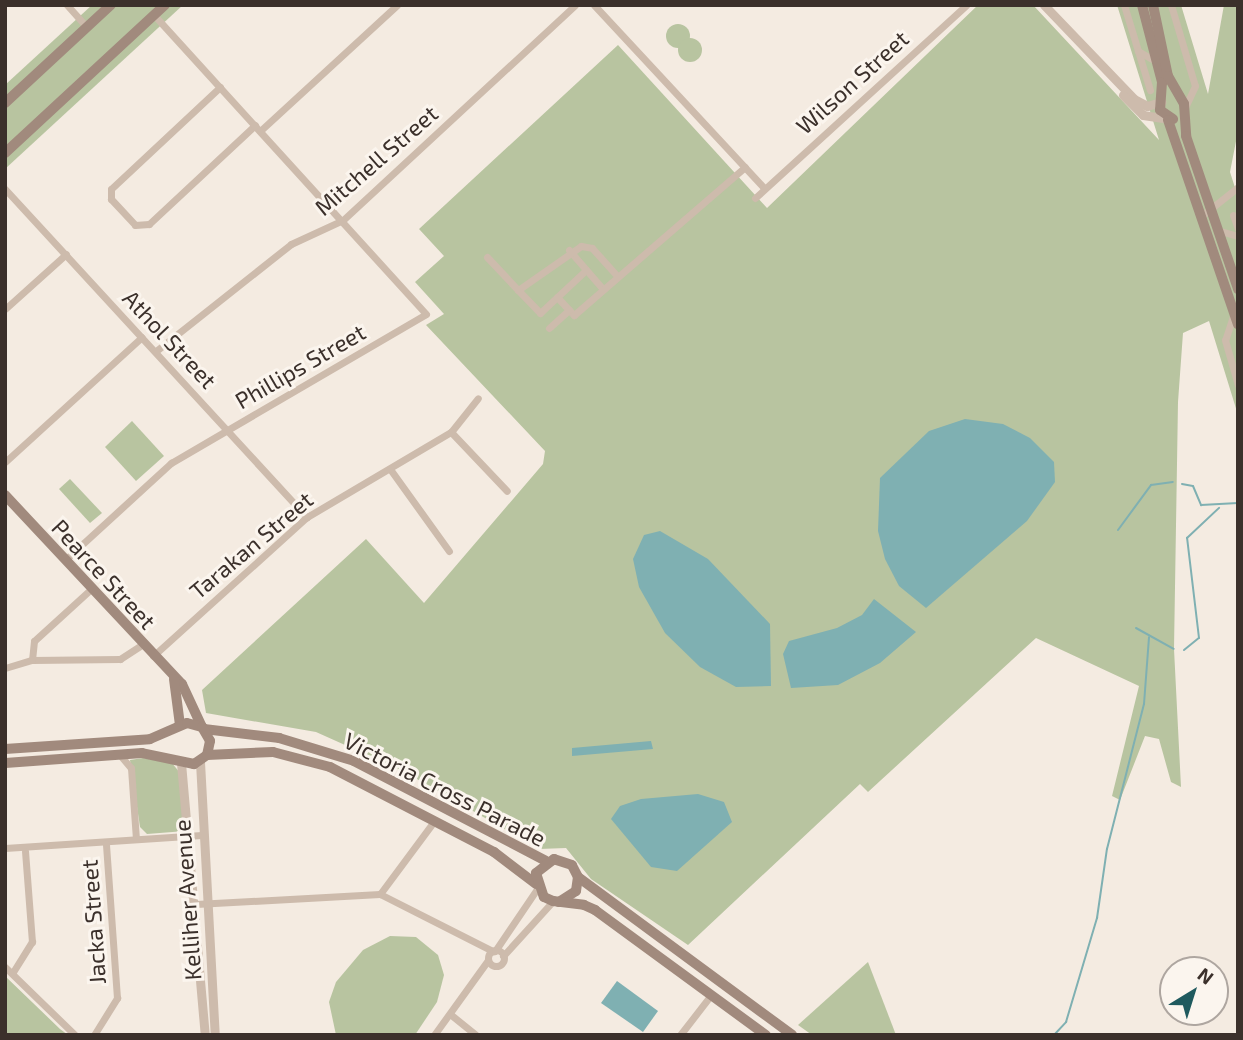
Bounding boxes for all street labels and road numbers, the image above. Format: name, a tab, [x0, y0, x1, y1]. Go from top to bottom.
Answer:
street label: Wilson Street	[790, 24, 914, 140]
street label: Mitchell Street	[309, 99, 443, 221]
street label: Athol Street	[117, 284, 223, 394]
street label: Phillips Street	[230, 318, 370, 414]
street label: Tarakan Street	[184, 485, 318, 605]
street label: Pearce Street	[46, 513, 162, 635]
street label: Victoria Cross Parade	[340, 726, 550, 852]
street label: Kelliher Avenue	[168, 818, 206, 982]
street label: Jacka Street	[75, 859, 111, 985]

